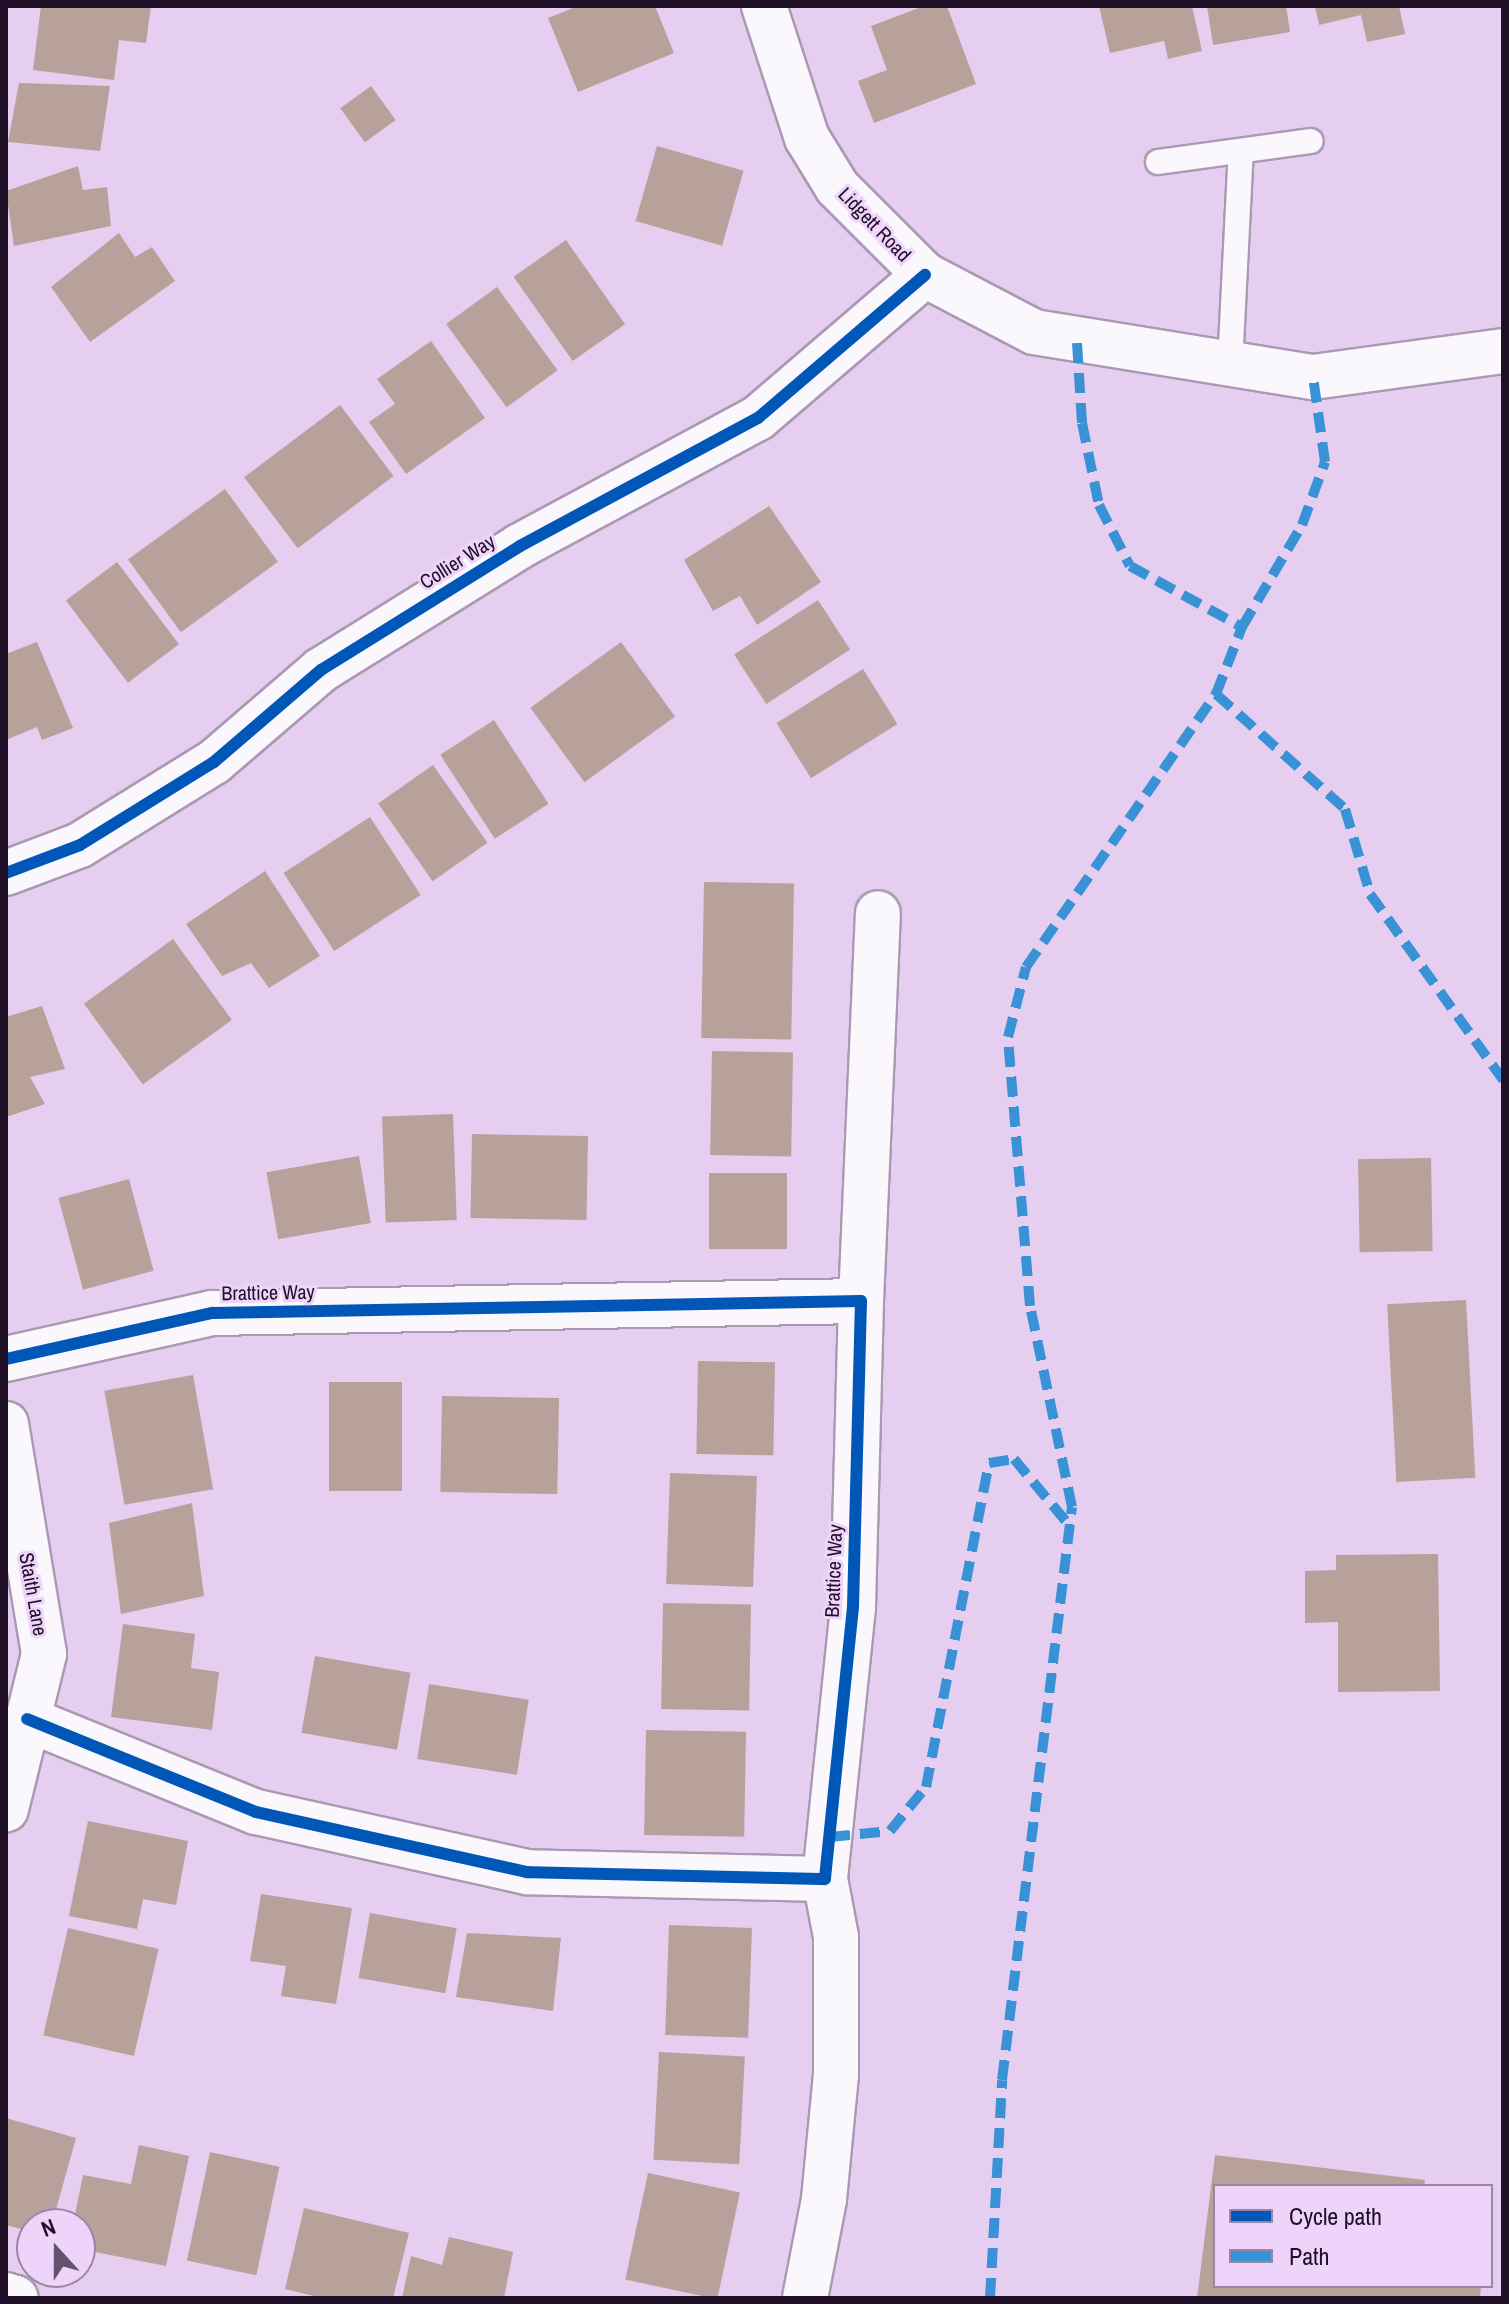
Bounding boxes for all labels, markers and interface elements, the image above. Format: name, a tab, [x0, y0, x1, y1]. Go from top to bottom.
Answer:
street label: Lidgett Road	[834, 182, 916, 266]
street label: Collier Way	[415, 529, 499, 593]
street label: Brattice Way	[221, 1279, 315, 1305]
street label: Brattice Way	[819, 1524, 847, 1618]
street label: Staith Lane	[15, 1551, 53, 1637]
legend	[1213, 2184, 1493, 2288]
text: Cycle path	[1289, 2200, 1382, 2232]
north arrow	[16, 2208, 96, 2288]
text: N	[37, 2211, 60, 2244]
text: Path	[1289, 2240, 1330, 2272]

